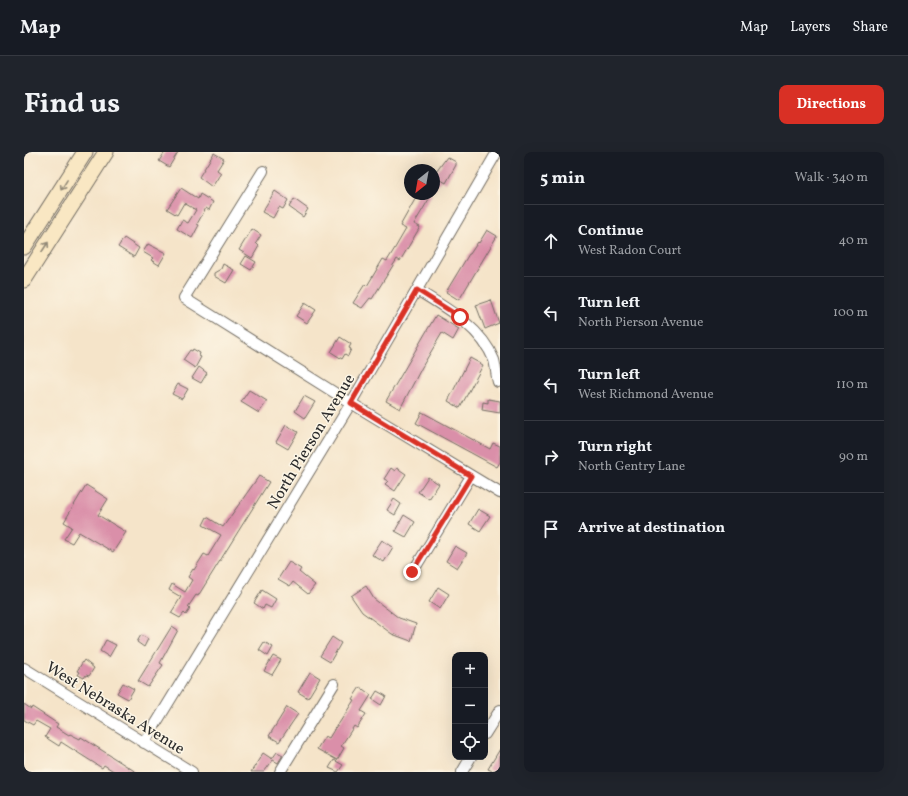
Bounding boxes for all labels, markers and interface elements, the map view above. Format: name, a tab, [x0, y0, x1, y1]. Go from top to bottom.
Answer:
text: Map	[20, 15, 61, 41]
text: Map	[740, 18, 768, 37]
text: Layers	[790, 18, 830, 37]
text: Share	[852, 18, 888, 37]
text: Find us	[24, 85, 120, 124]
button: Directions	[779, 85, 884, 124]
north arrow	[404, 164, 440, 200]
text: 5 min	[540, 167, 585, 190]
text: Walk · 340 m	[795, 169, 868, 187]
one-way arrow	[60, 179, 68, 190]
text: Continue	[578, 221, 643, 242]
icon: ahead	[540, 230, 562, 252]
text: 40 m	[839, 232, 868, 250]
one-way arrow	[42, 241, 50, 253]
text: West Radon Court	[578, 242, 682, 260]
text: Turn left	[578, 293, 640, 314]
icon: left	[540, 302, 562, 324]
text: 100 m	[833, 304, 868, 322]
route start	[451, 308, 469, 326]
text: North Pierson Avenue	[578, 314, 703, 332]
text: Turn left	[578, 365, 640, 386]
street label: North Pierson Avenue	[263, 370, 361, 514]
icon: left	[540, 374, 562, 396]
text: 110 m	[836, 376, 868, 394]
text: West Richmond Avenue	[578, 386, 714, 404]
text: Turn right	[578, 437, 652, 458]
icon: right	[540, 446, 562, 468]
text: 90 m	[839, 448, 868, 466]
text: North Gentry Lane	[578, 458, 685, 476]
icon: arrive	[540, 518, 562, 540]
text: Arrive at destination	[578, 518, 725, 539]
route end	[403, 563, 421, 581]
map controls	[452, 652, 488, 760]
button: +	[452, 652, 488, 688]
street label: West Nebraska Avenue	[41, 657, 189, 760]
button: −	[452, 688, 488, 724]
button: locate	[452, 724, 488, 760]

